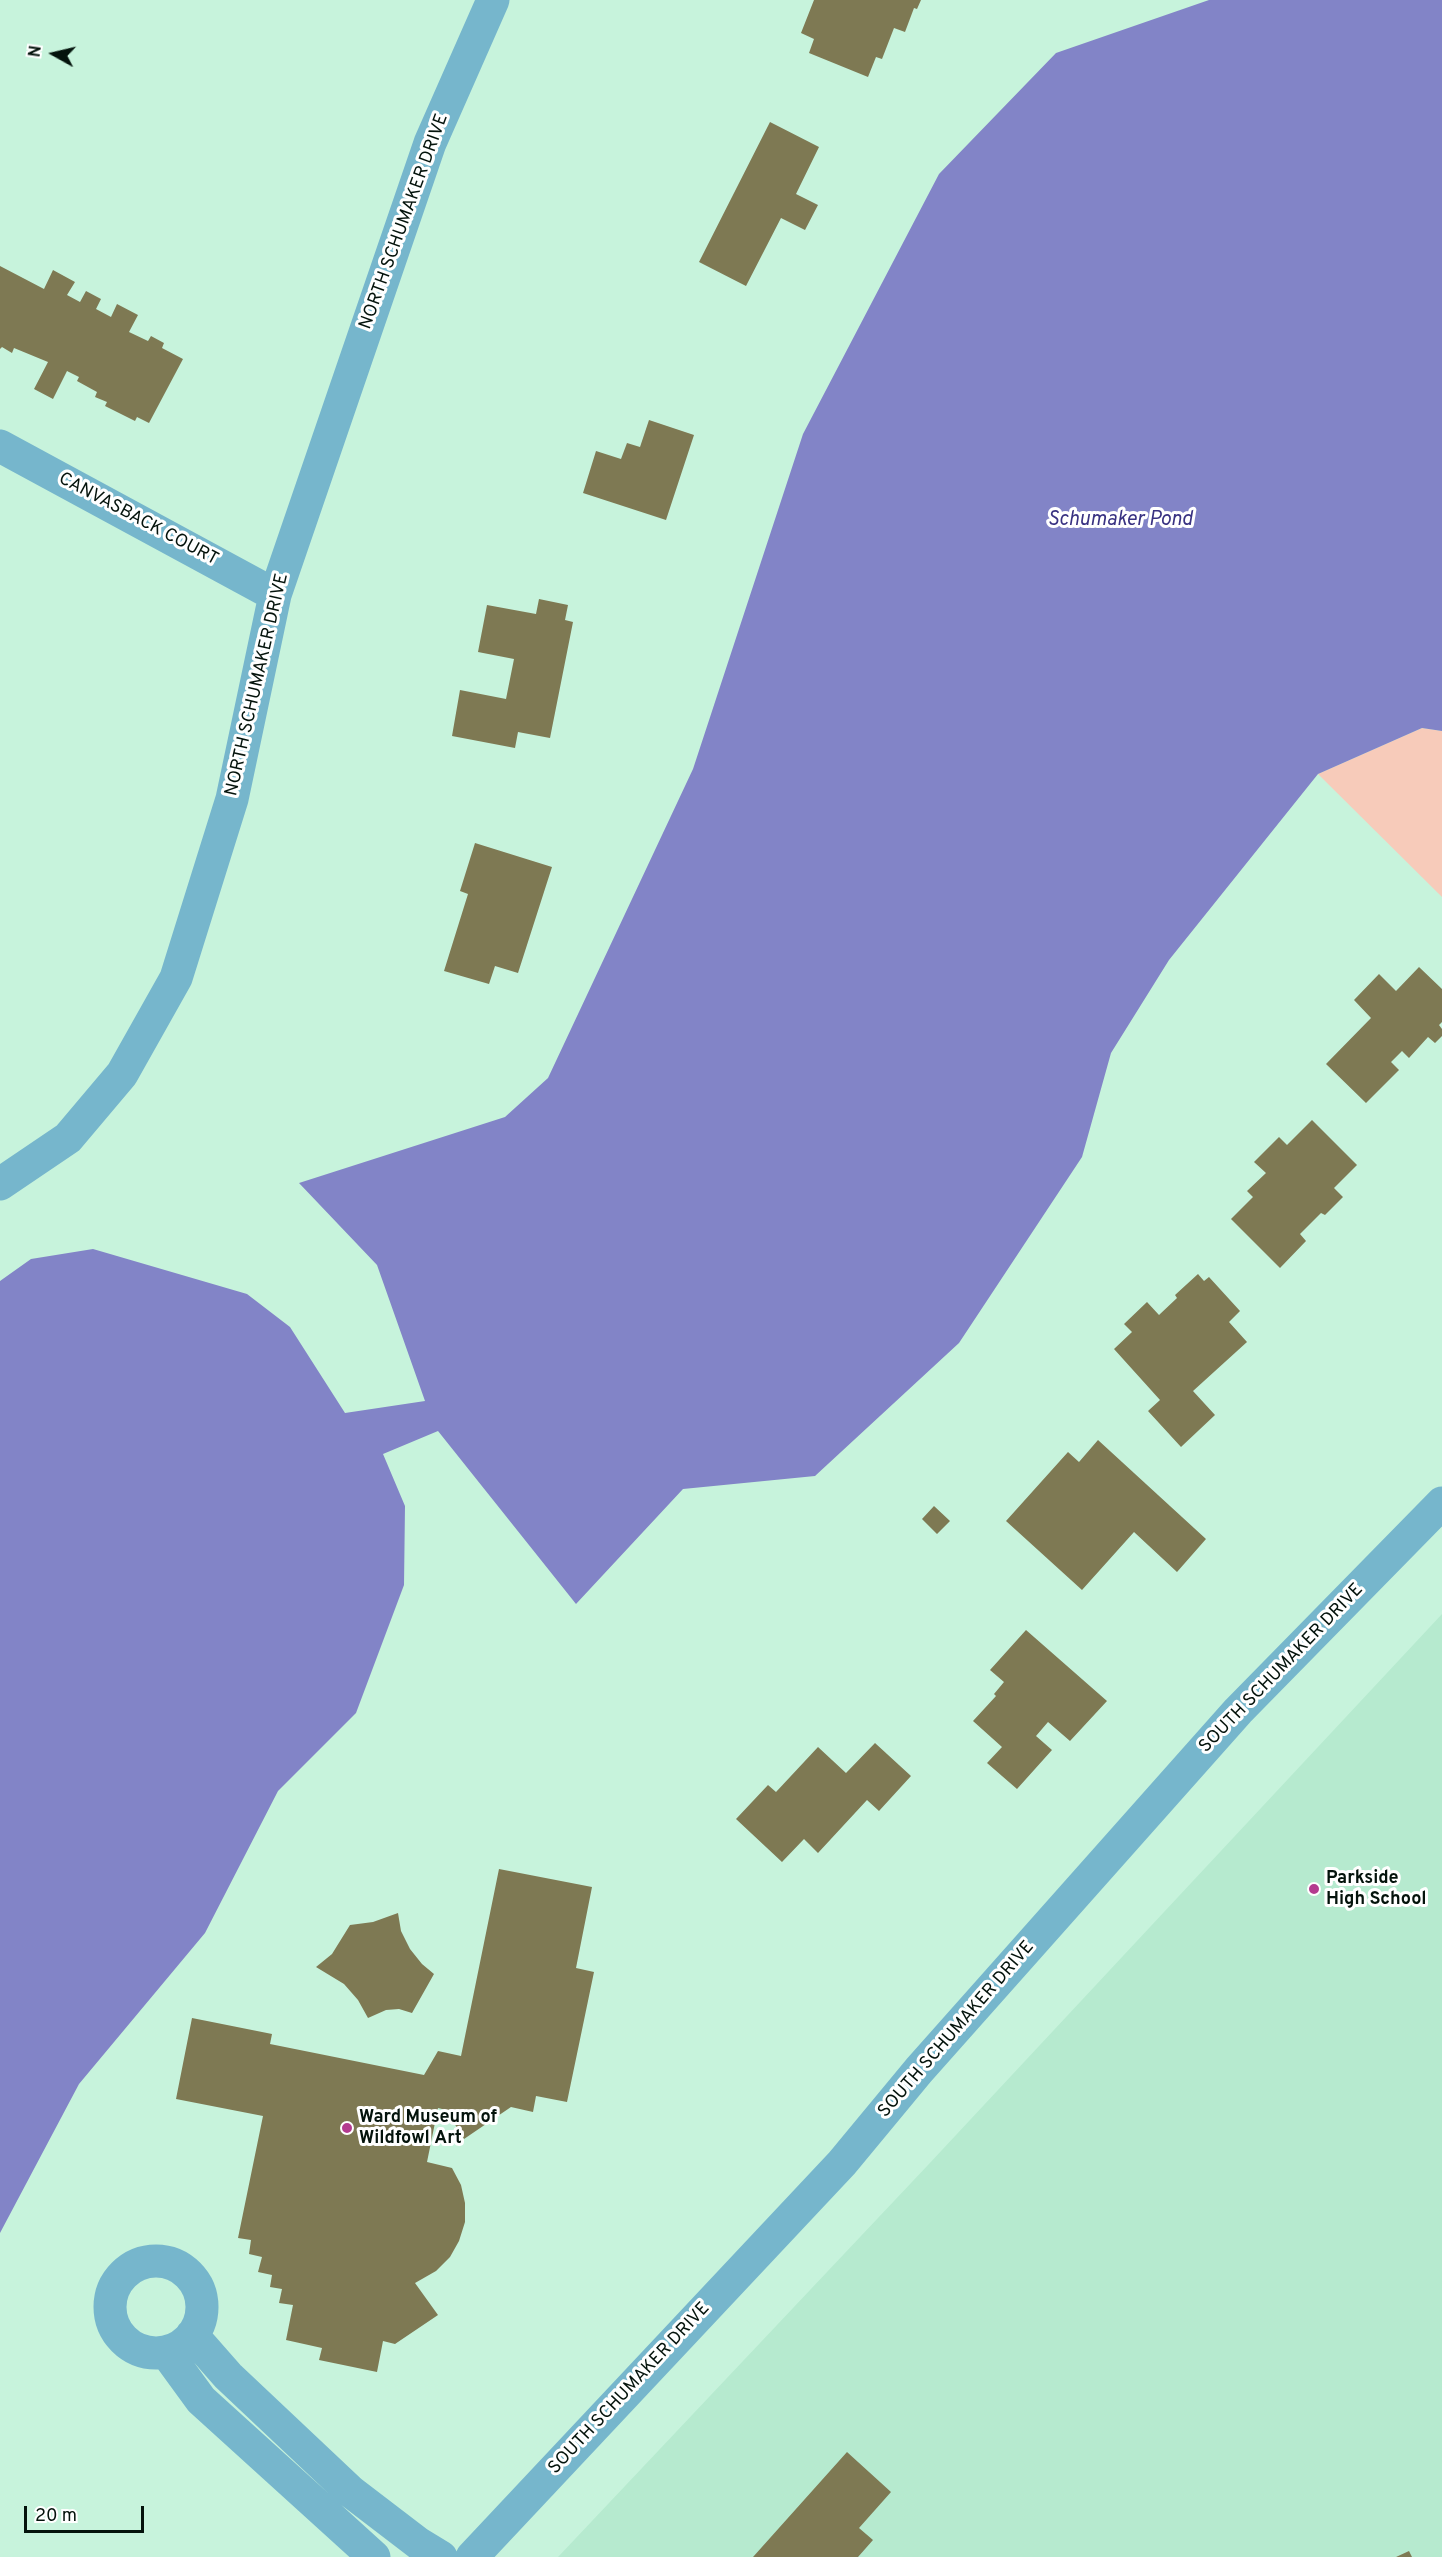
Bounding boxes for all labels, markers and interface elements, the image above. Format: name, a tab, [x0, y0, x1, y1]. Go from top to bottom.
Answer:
north arrow	[24, 24, 84, 84]
text: N	[25, 44, 47, 59]
street label: NORTH SCHUMAKER DRIVE	[356, 111, 454, 333]
street label: CANVASBACK COURT	[54, 469, 222, 571]
water label: Schumaker Pond	[1048, 509, 1192, 533]
street label: NORTH SCHUMAKER DRIVE	[222, 572, 294, 798]
street label: SOUTH SCHUMAKER DRIVE	[1195, 1580, 1369, 1758]
place label: Parkside High School	[1326, 1868, 1427, 1910]
marker: Parkside High School	[1307, 1882, 1321, 1896]
street label: SOUTH SCHUMAKER DRIVE	[874, 1937, 1040, 2123]
place label: Ward Museum of Wildfowl Art	[359, 2107, 497, 2150]
marker: Ward Museum of Wildfowl Art	[340, 2121, 354, 2135]
street label: SOUTH SCHUMAKER DRIVE	[545, 2299, 715, 2479]
scale bar	[27, 2494, 147, 2532]
text: 20 m	[35, 2505, 77, 2528]

